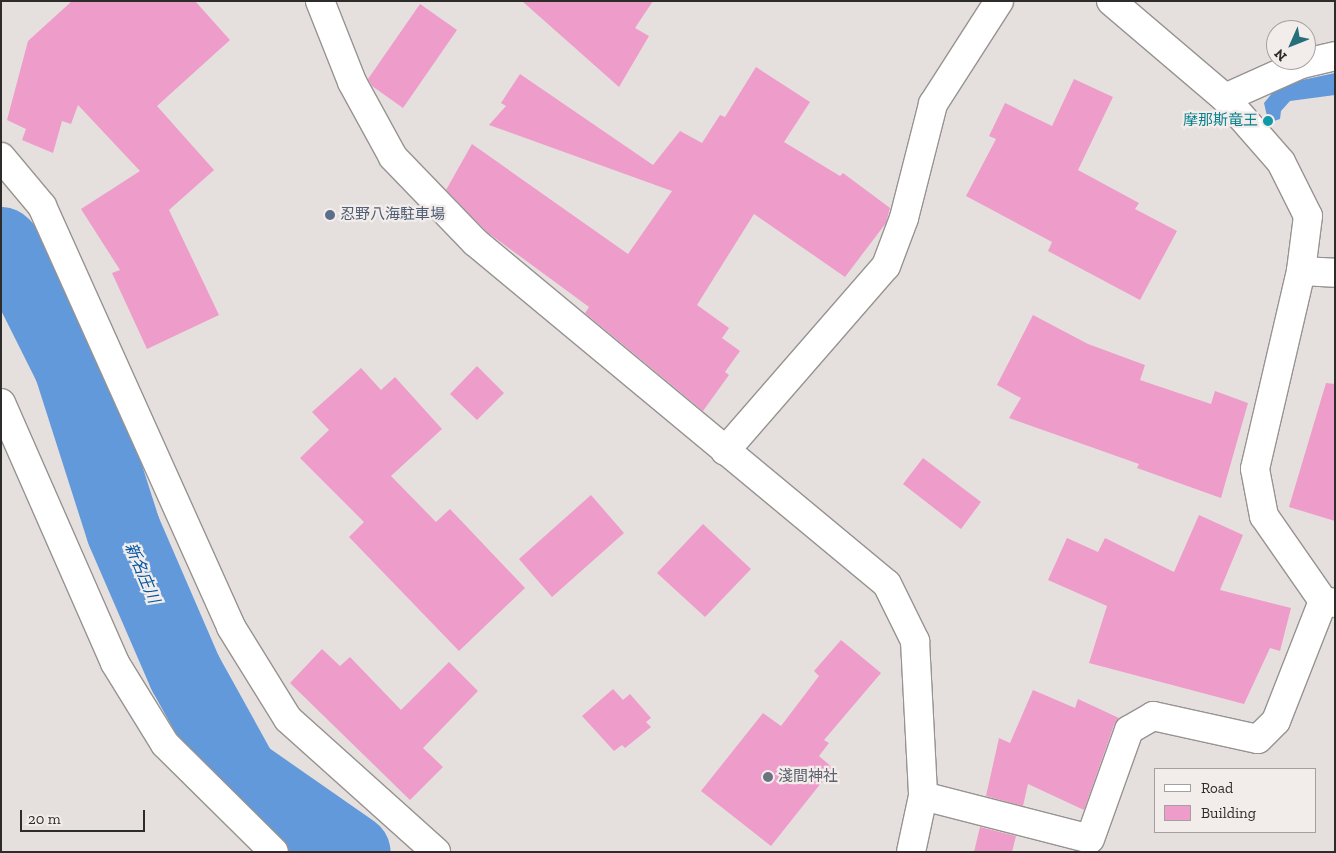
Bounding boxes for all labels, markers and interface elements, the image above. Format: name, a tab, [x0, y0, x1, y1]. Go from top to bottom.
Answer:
north arrow	[1266, 20, 1316, 70]
text: N	[1271, 45, 1290, 65]
place label: 摩那斯竜王	[1183, 112, 1258, 130]
marker: 摩那斯竜王	[1262, 115, 1274, 127]
place label: 忍野八海駐車場	[340, 206, 445, 224]
marker: 忍野八海駐車場	[324, 209, 336, 221]
water label: 新名庄川	[121, 540, 163, 606]
place label: 淺間神社	[778, 768, 838, 786]
legend	[1154, 768, 1316, 833]
marker: 淺間神社	[762, 771, 774, 783]
text: Road	[1201, 779, 1233, 797]
scale bar	[22, 800, 148, 832]
text: Building	[1201, 804, 1256, 822]
text: 20 m	[28, 810, 61, 828]

